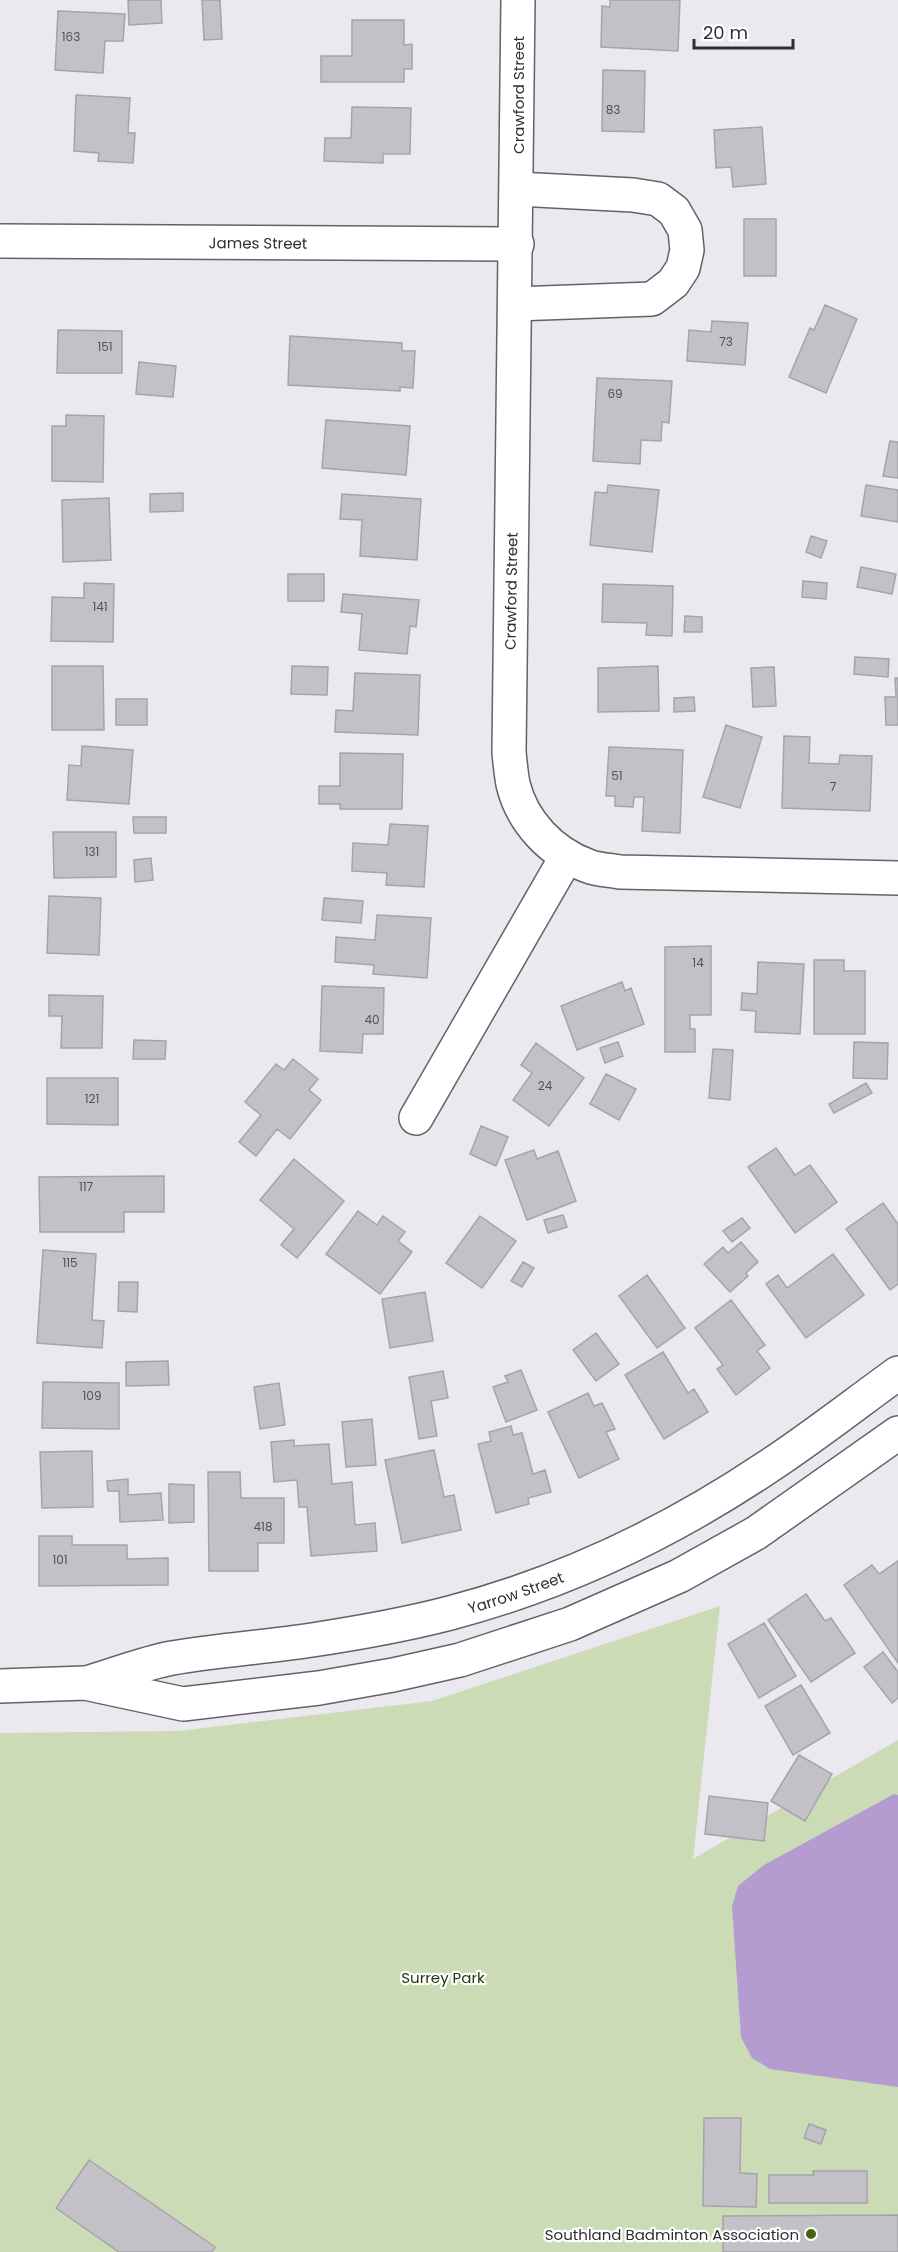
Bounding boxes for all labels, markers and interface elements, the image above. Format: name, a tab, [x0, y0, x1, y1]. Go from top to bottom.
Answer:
scale bar	[694, 12, 793, 50]
text: 20 m	[703, 20, 748, 45]
house number: 163	[62, 28, 80, 45]
street label: Crawford Street	[508, 36, 529, 154]
house number: 83	[606, 101, 620, 118]
street label: James Street	[209, 232, 307, 253]
house number: 73	[719, 333, 733, 350]
house number: 151	[97, 338, 113, 355]
house number: 69	[607, 385, 623, 402]
street label: Crawford Street	[499, 532, 523, 650]
house number: 141	[92, 598, 108, 615]
house number: 51	[611, 767, 623, 784]
house number: 7	[830, 778, 837, 795]
house number: 131	[85, 843, 99, 860]
house number: 14	[692, 954, 704, 971]
house number: 40	[364, 1011, 380, 1028]
house number: 24	[538, 1077, 553, 1094]
house number: 121	[85, 1090, 99, 1107]
house number: 117	[79, 1178, 94, 1195]
house number: 115	[62, 1254, 78, 1271]
house number: 109	[83, 1387, 101, 1404]
house number: 418	[254, 1518, 272, 1535]
house number: 101	[52, 1551, 68, 1568]
street label: Yarrow Street	[465, 1566, 567, 1618]
park label: Surrey Park	[401, 1967, 485, 1988]
place label: Southland Badminton Association	[545, 2224, 799, 2245]
marker: Southland Badminton Association	[804, 2227, 818, 2241]

